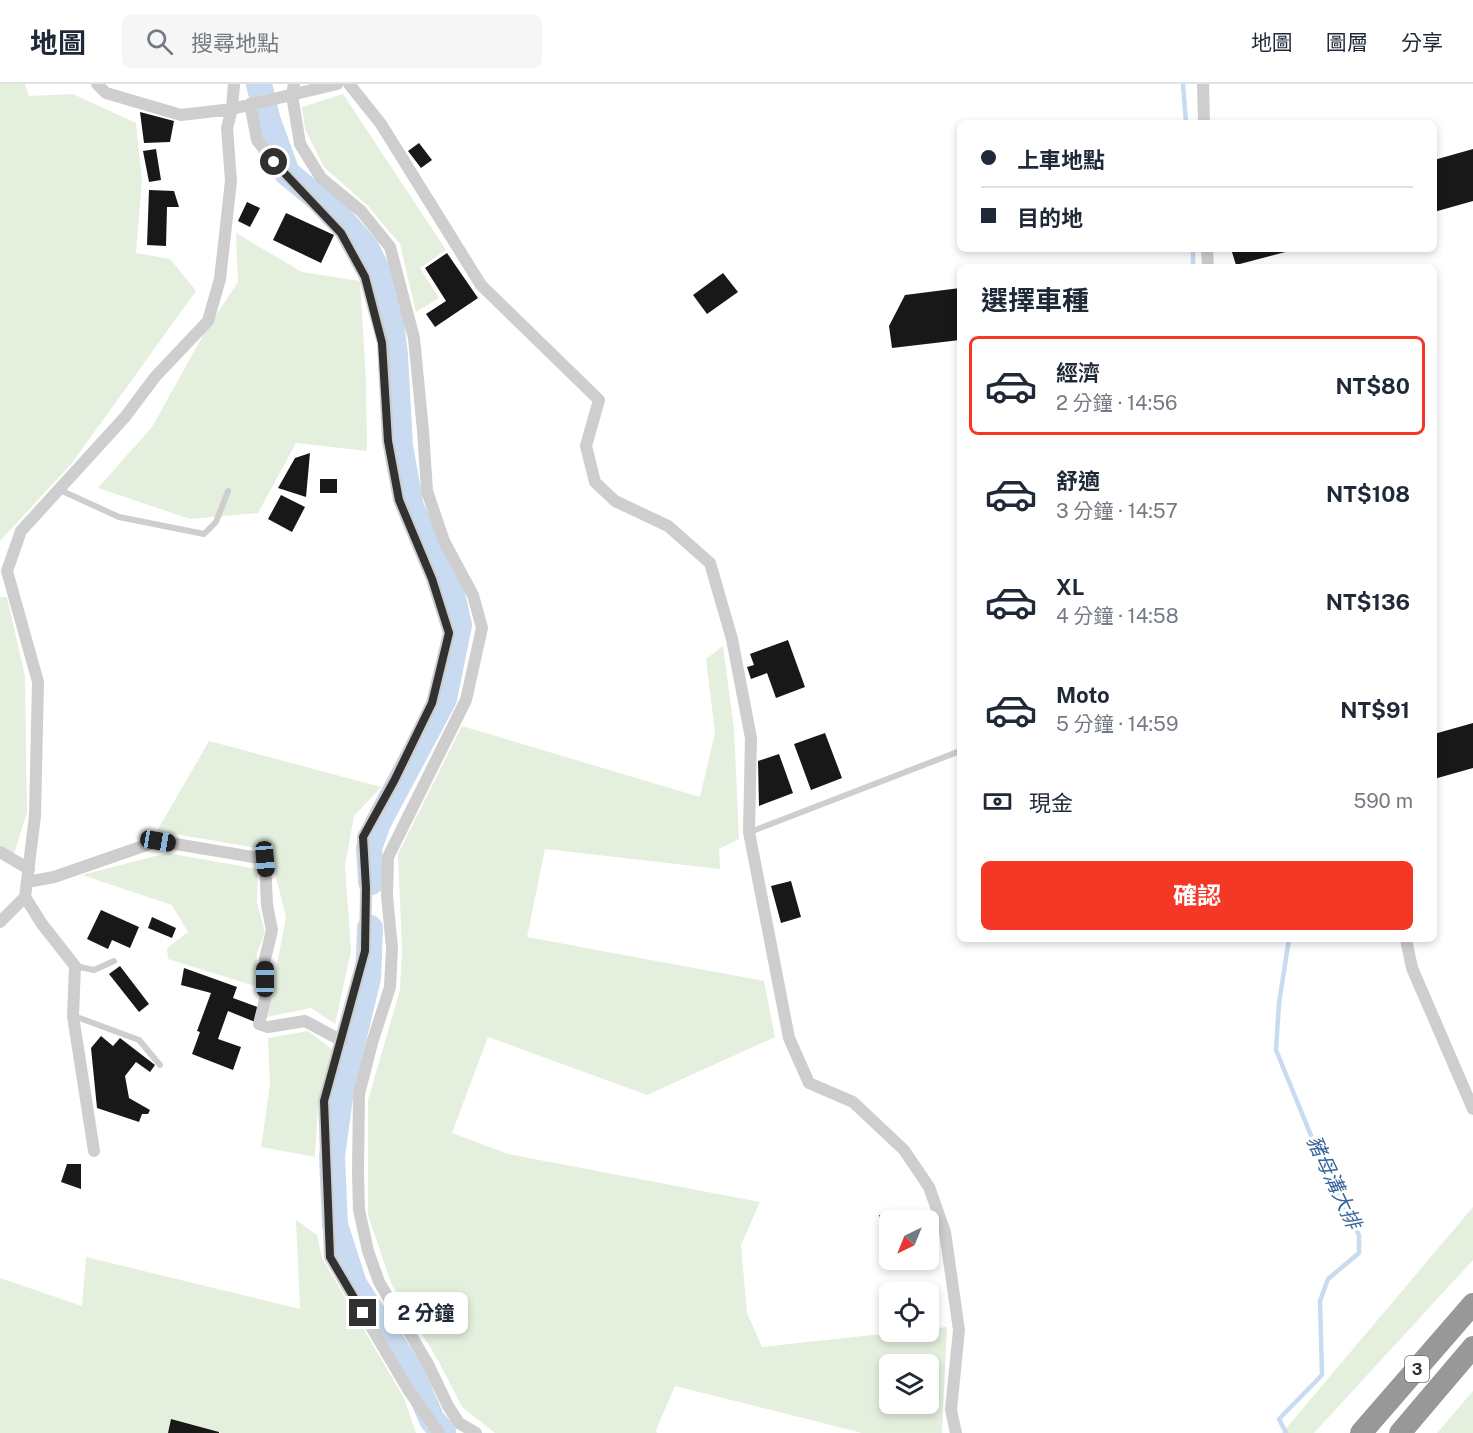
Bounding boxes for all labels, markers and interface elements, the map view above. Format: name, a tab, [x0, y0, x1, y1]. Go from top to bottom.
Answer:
search box	[122, 14, 542, 68]
icon: search	[143, 25, 176, 58]
text: 地圖	[30, 26, 86, 59]
text: 搜尋地點	[191, 30, 279, 56]
text: 地圖	[1251, 30, 1293, 55]
text: 圖層	[1326, 30, 1368, 55]
text: 分享	[1401, 30, 1443, 55]
text: 上車地點	[1017, 147, 1105, 173]
route start	[260, 148, 287, 175]
text: 目的地	[1017, 205, 1083, 231]
text: 選擇車種	[981, 284, 1089, 316]
icon: car	[984, 359, 1038, 413]
text: 經濟	[1056, 360, 1100, 386]
text: NT$80	[1335, 373, 1410, 399]
text: 2 分鐘 · 14:56	[1056, 391, 1177, 415]
icon: car	[984, 467, 1038, 521]
text: 舒適	[1056, 468, 1100, 494]
text: NT$108	[1326, 481, 1410, 507]
text: 3 分鐘 · 14:57	[1056, 499, 1178, 523]
text: XL	[1056, 574, 1084, 600]
icon: car	[984, 575, 1038, 629]
text: NT$136	[1326, 589, 1410, 615]
text: 4 分鐘 · 14:58	[1056, 604, 1179, 628]
text: Moto	[1056, 682, 1110, 708]
icon: car	[984, 683, 1038, 737]
text: NT$91	[1340, 697, 1410, 723]
text: 5 分鐘 · 14:59	[1056, 712, 1178, 736]
icon: cash	[981, 785, 1014, 818]
text: 590 m	[1353, 789, 1413, 813]
text: 現金	[1029, 790, 1073, 816]
car	[139, 829, 177, 853]
car	[254, 840, 276, 878]
button: 確認	[981, 861, 1413, 930]
car	[256, 961, 274, 997]
water label: 豬母溝大排	[1302, 1132, 1367, 1235]
north arrow	[879, 1210, 939, 1270]
map controls	[879, 1210, 939, 1414]
button: locate	[879, 1282, 939, 1342]
callout: 2 分鐘	[384, 1292, 468, 1334]
route end	[349, 1299, 376, 1326]
text: 2 分鐘	[397, 1301, 455, 1325]
button: layers	[879, 1354, 939, 1414]
road number: 3	[1405, 1356, 1429, 1382]

